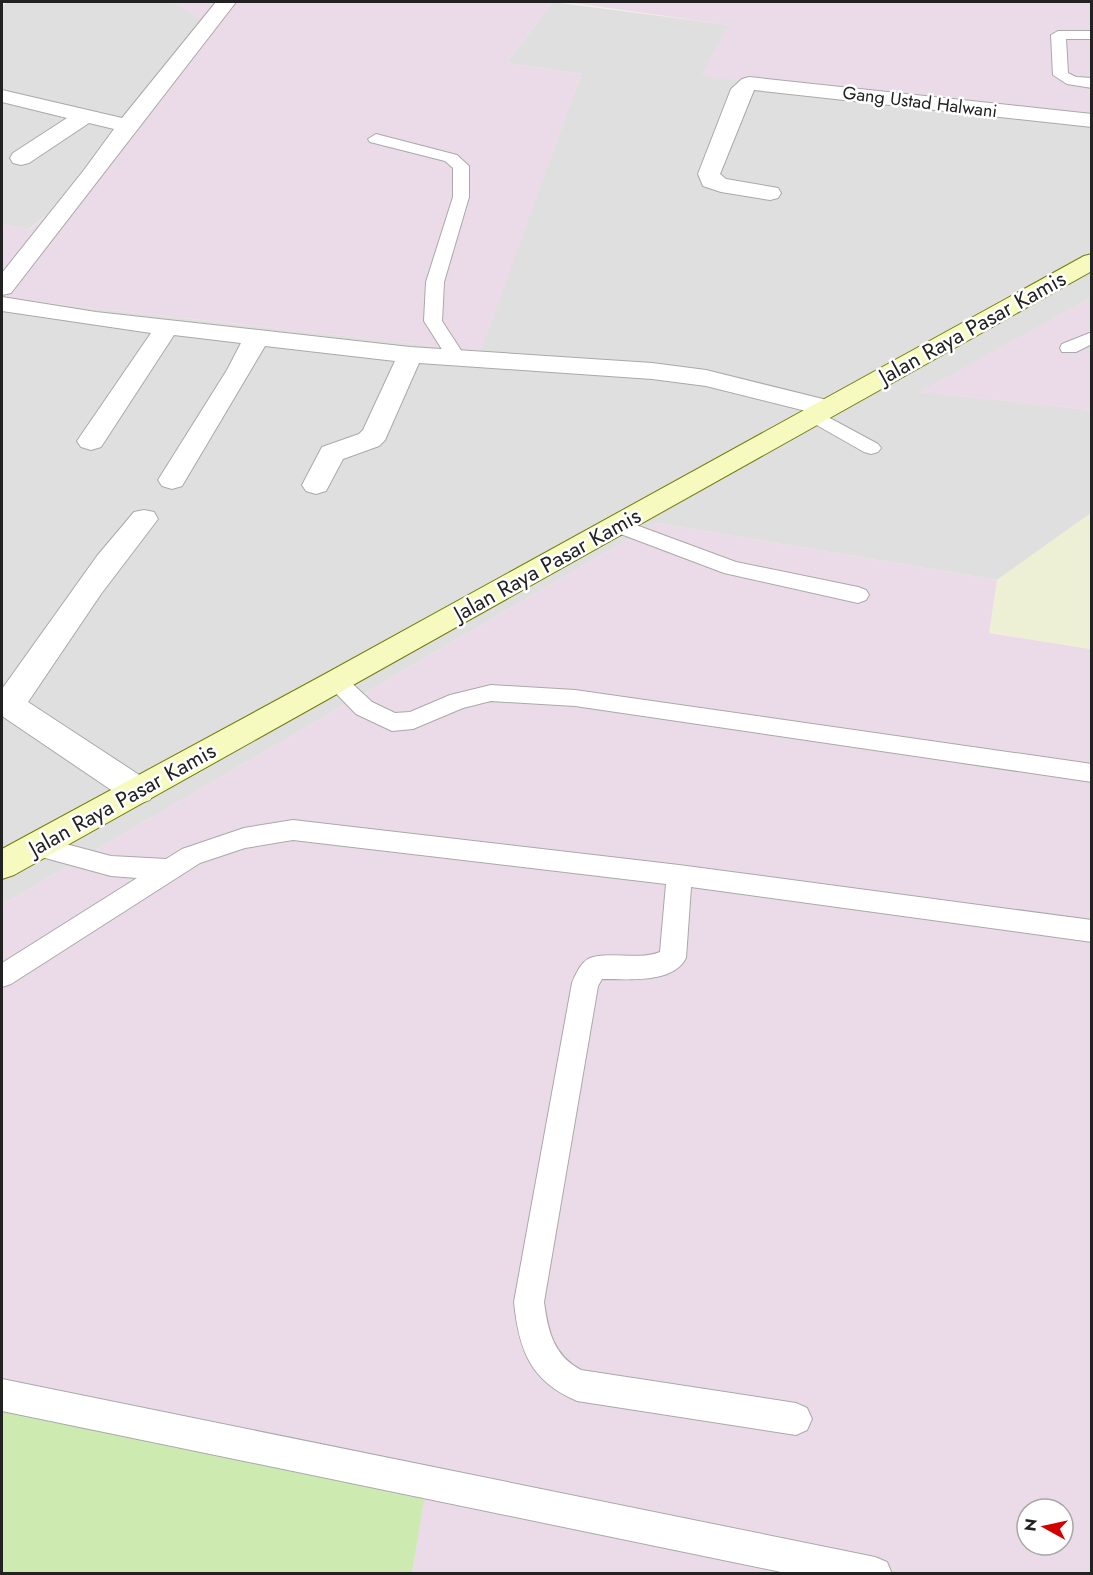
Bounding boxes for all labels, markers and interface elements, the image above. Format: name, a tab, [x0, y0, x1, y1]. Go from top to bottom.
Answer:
street label: Gang Ustad Halwani	[841, 80, 999, 124]
street label: Jalan Raya Pasar Kamis	[870, 262, 1072, 393]
street label: Jalan Raya Pasar Kamis	[445, 499, 647, 630]
street label: Jalan Raya Pasar Kamis	[20, 734, 222, 865]
north arrow	[1015, 1497, 1075, 1557]
text: N	[1018, 1517, 1043, 1533]

